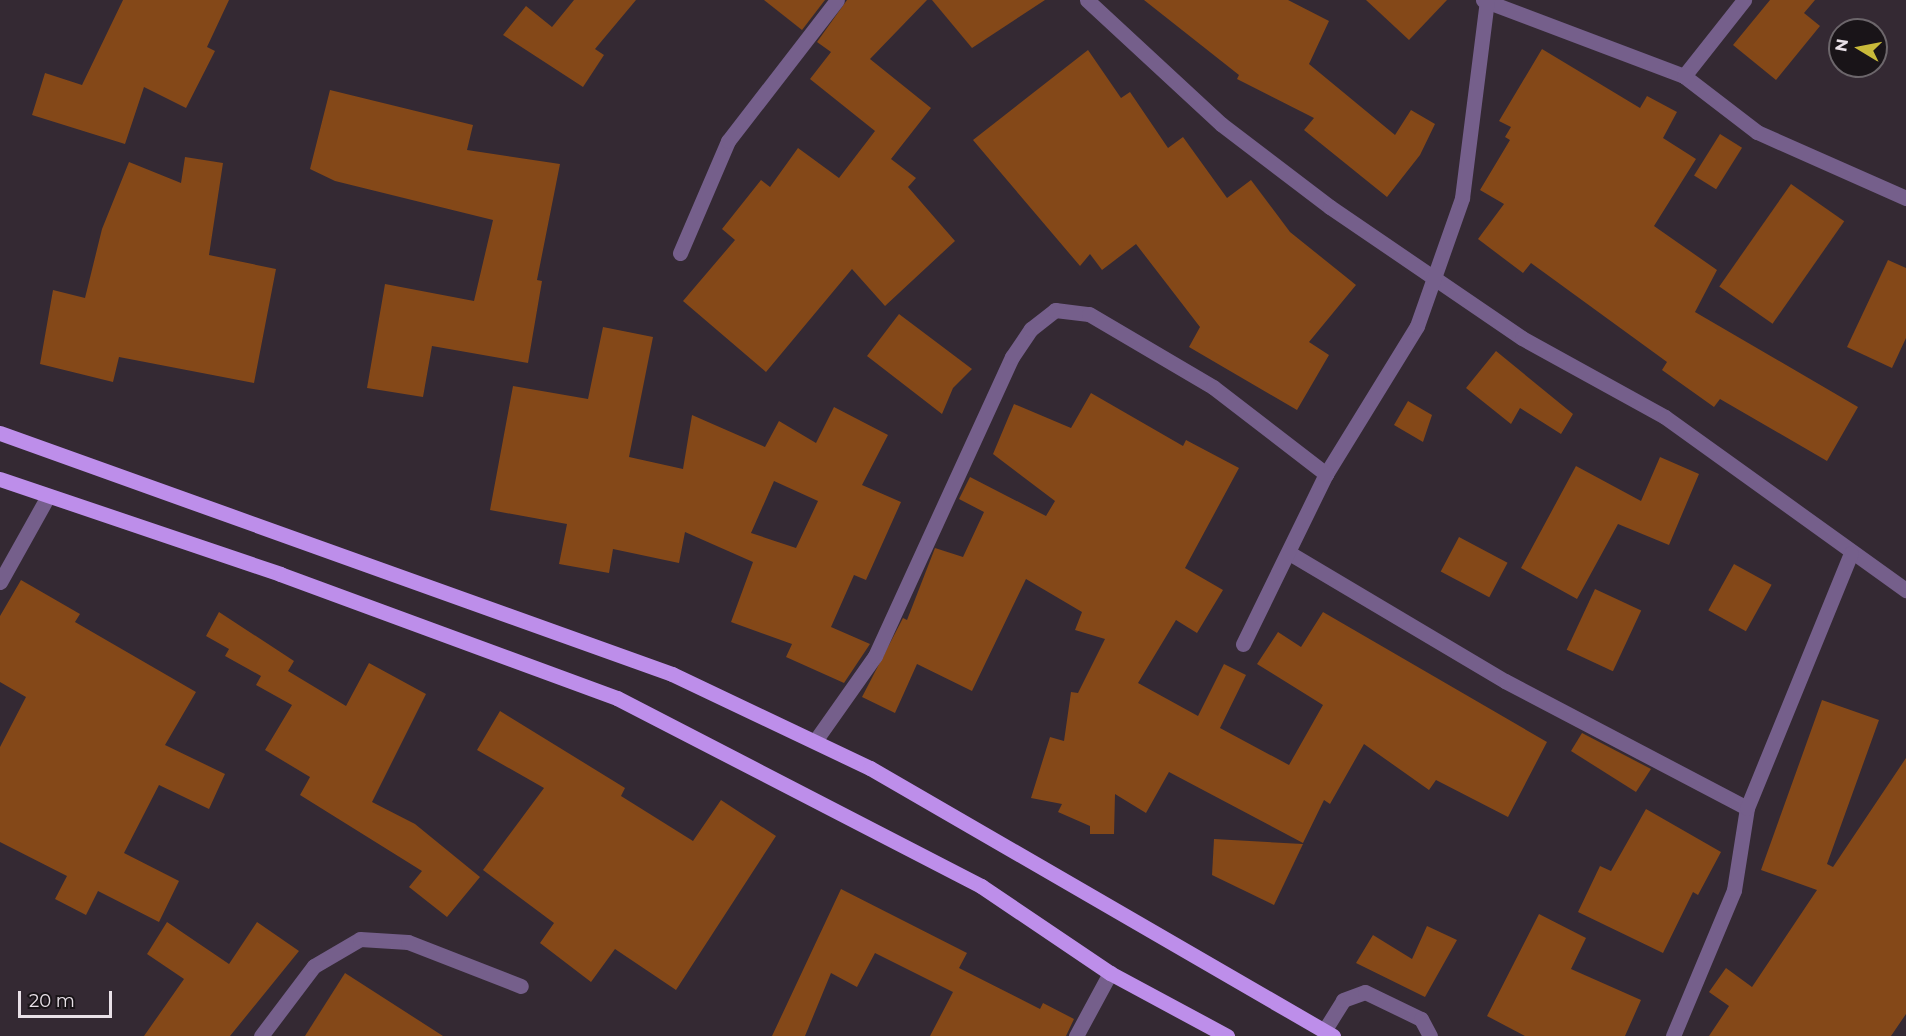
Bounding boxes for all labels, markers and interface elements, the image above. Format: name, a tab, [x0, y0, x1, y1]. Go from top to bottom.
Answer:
north arrow	[1828, 18, 1888, 78]
text: N	[1831, 37, 1852, 53]
scale bar	[21, 979, 116, 1017]
text: 20 m	[29, 990, 75, 1012]

